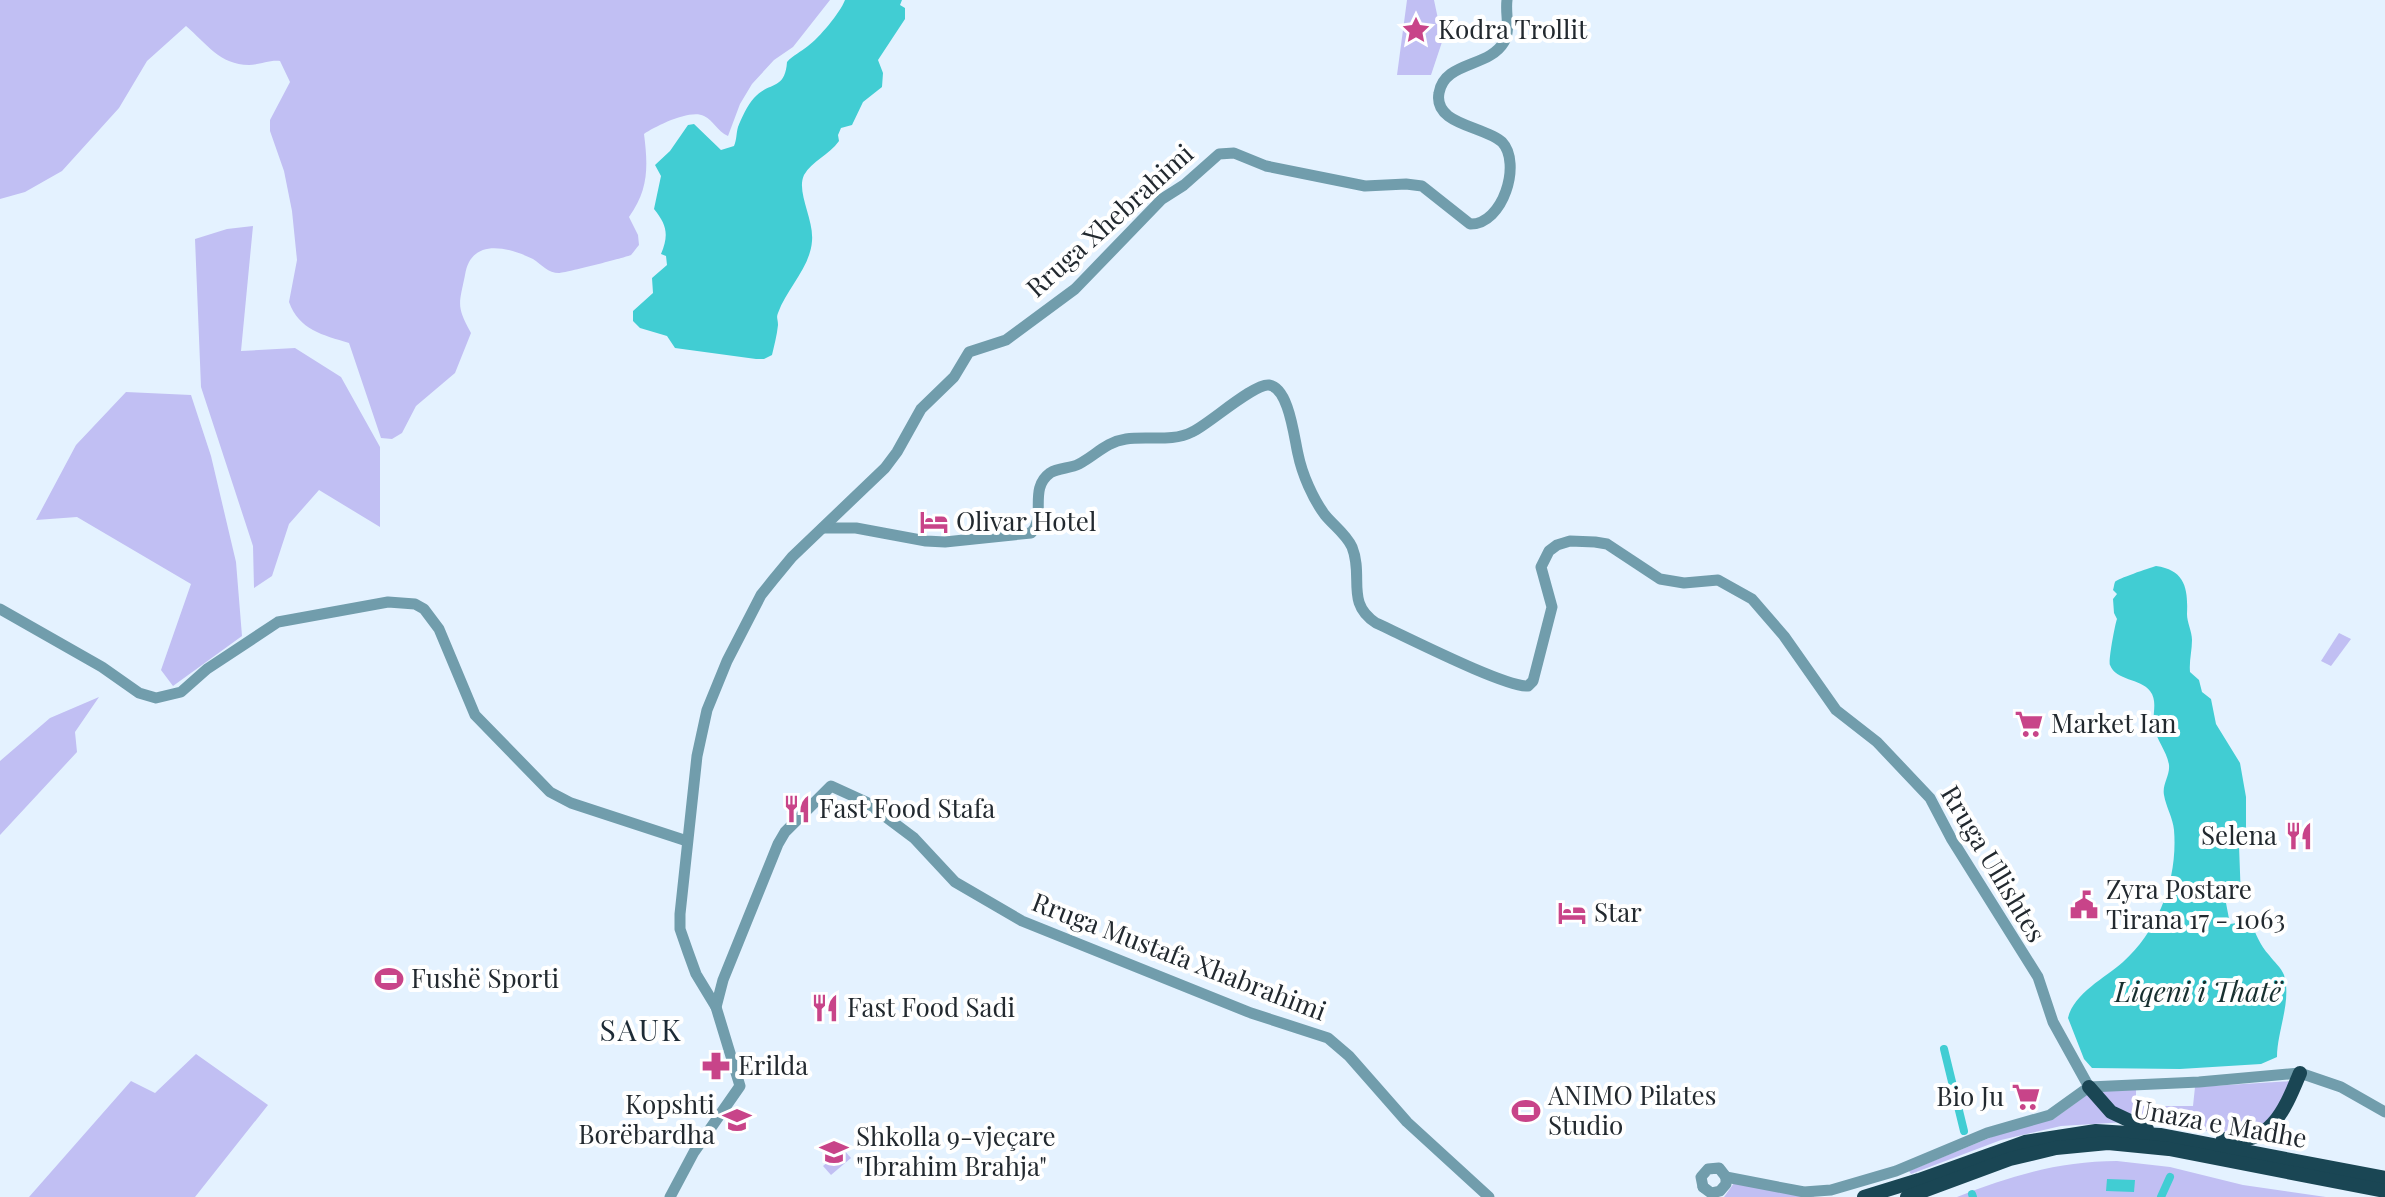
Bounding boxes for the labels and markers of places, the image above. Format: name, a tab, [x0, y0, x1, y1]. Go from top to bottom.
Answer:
place label: Kodra Trollit	[1438, 11, 1588, 46]
place icon: Kodra Trollit	[1401, 15, 1431, 45]
place label: Olivar Hotel	[956, 503, 1096, 538]
hotel icon: Olivar Hotel	[919, 507, 949, 537]
place label: Market Ian	[2051, 705, 2177, 740]
supermarket icon: Market Ian	[2014, 709, 2044, 739]
place label: Fast Food Stafa	[819, 790, 995, 825]
restaurant icon: Fast Food Stafa	[782, 794, 812, 824]
place label: Selena	[2201, 817, 2277, 852]
restaurant icon: Selena	[2284, 821, 2314, 851]
place label: Zyra Postare Tirana 17 - 1063	[2106, 871, 2285, 936]
public building icon: Zyra Postare Tirana 17 - 1063	[2069, 890, 2099, 920]
place label: Star	[1594, 894, 1642, 929]
hotel icon: Star	[1557, 898, 1587, 928]
place label: Fushë Sporti	[411, 960, 560, 995]
sports icon: Fushë Sporti	[374, 964, 404, 994]
place label: Fast Food Sadi	[847, 989, 1016, 1024]
restaurant icon: Fast Food Sadi	[810, 993, 840, 1023]
place label: Erilda	[738, 1047, 808, 1082]
pharmacy icon: Erilda	[701, 1051, 731, 1081]
place label: ANIMO Pilates Studio	[1547, 1077, 1716, 1142]
place label: Bio Ju	[1936, 1078, 2004, 1113]
supermarket icon: Bio Ju	[2011, 1082, 2041, 1112]
place label: Kopshti Borëbardha	[578, 1086, 715, 1151]
sports icon: ANIMO Pilates Studio	[1511, 1096, 1541, 1126]
school or university icon: Kopshti Borëbardha	[722, 1105, 752, 1135]
place label: Shkolla 9-vjeçare "Ibrahim Brahja"	[856, 1118, 1056, 1183]
school or university icon: Shkolla 9-vjeçare "Ibrahim Brahja"	[819, 1137, 849, 1167]

